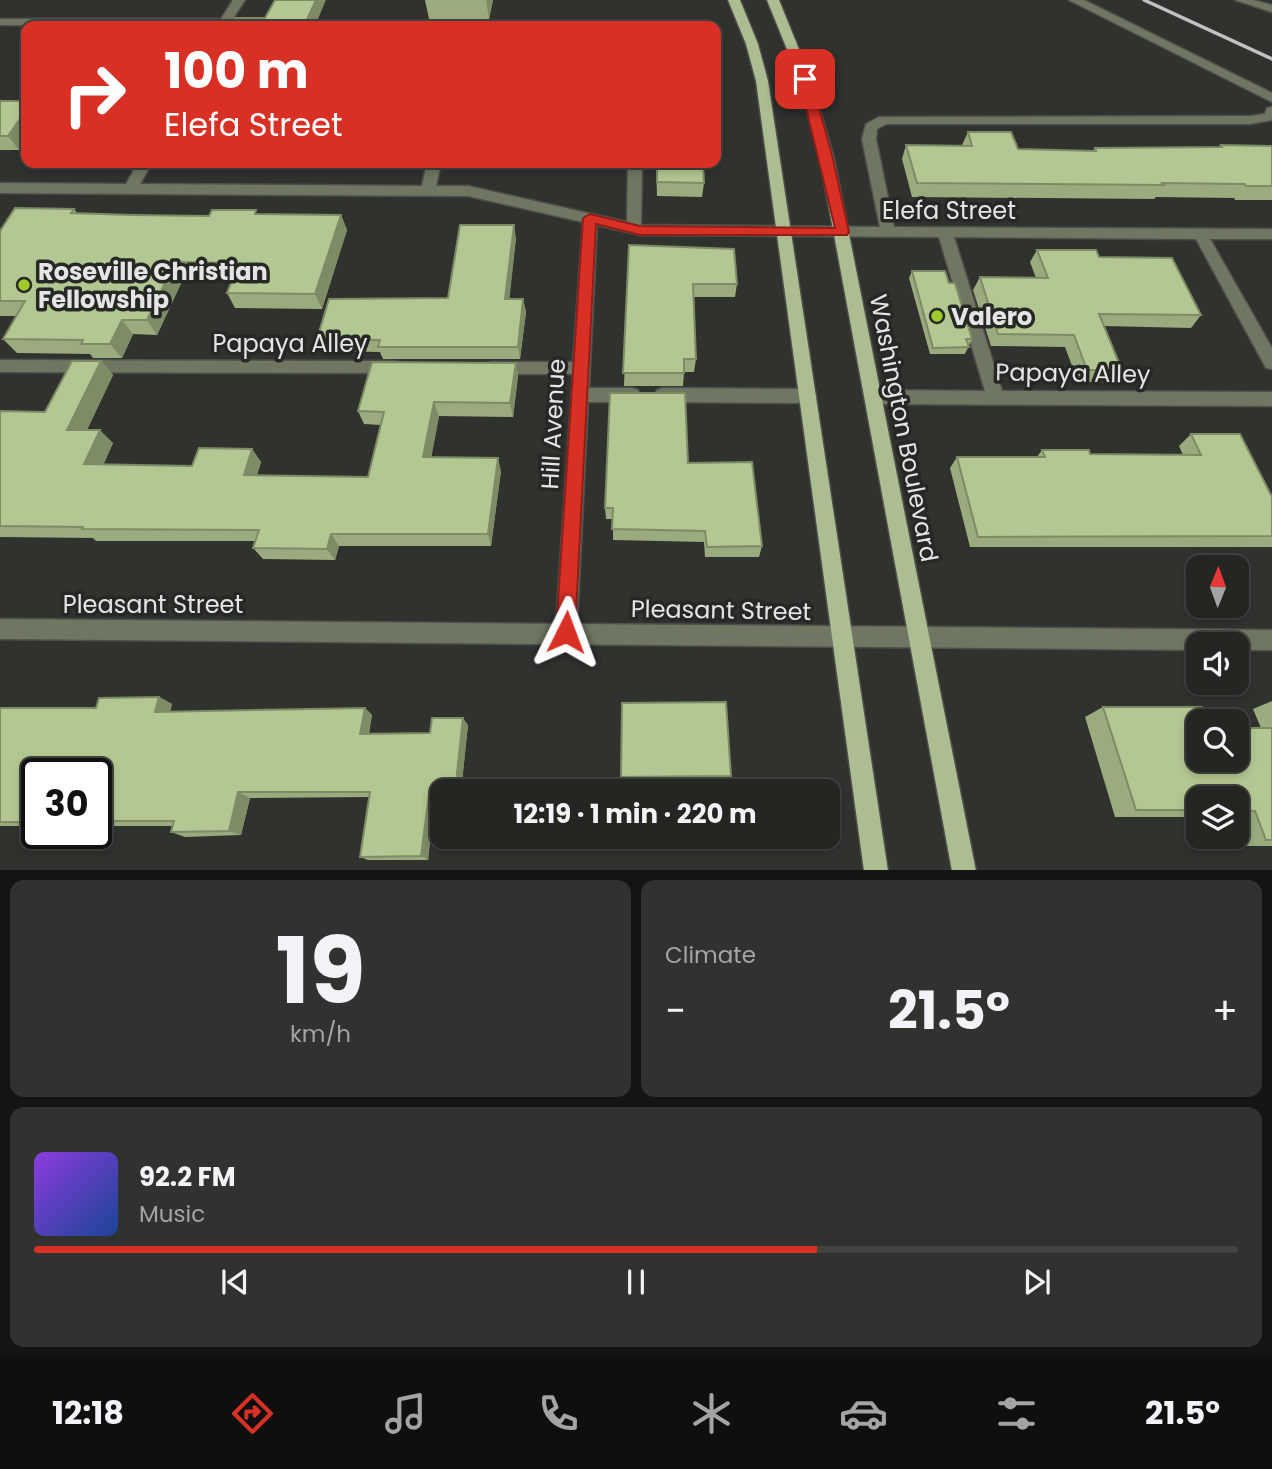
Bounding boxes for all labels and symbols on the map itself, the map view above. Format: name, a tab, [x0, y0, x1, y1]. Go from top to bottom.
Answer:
pin	[775, 49, 835, 109]
street label: Elefa Street	[882, 194, 1016, 227]
place label: Roseville Christian Fellowship	[38, 255, 268, 316]
marker: Roseville Christian Fellowship	[16, 277, 32, 293]
street label: Washington Boulevard	[862, 291, 946, 565]
place label: Valero	[951, 300, 1032, 333]
marker: Valero	[929, 308, 945, 324]
street label: Papaya Alley	[212, 327, 368, 360]
street label: Papaya Alley	[995, 355, 1151, 391]
street label: Hill Avenue	[533, 358, 573, 490]
north arrow	[1186, 555, 1250, 618]
street label: Pleasant Street	[63, 588, 243, 621]
street label: Pleasant Street	[631, 592, 811, 628]
position arrow	[529, 595, 603, 669]
speed limit sign: 30	[21, 758, 112, 849]

